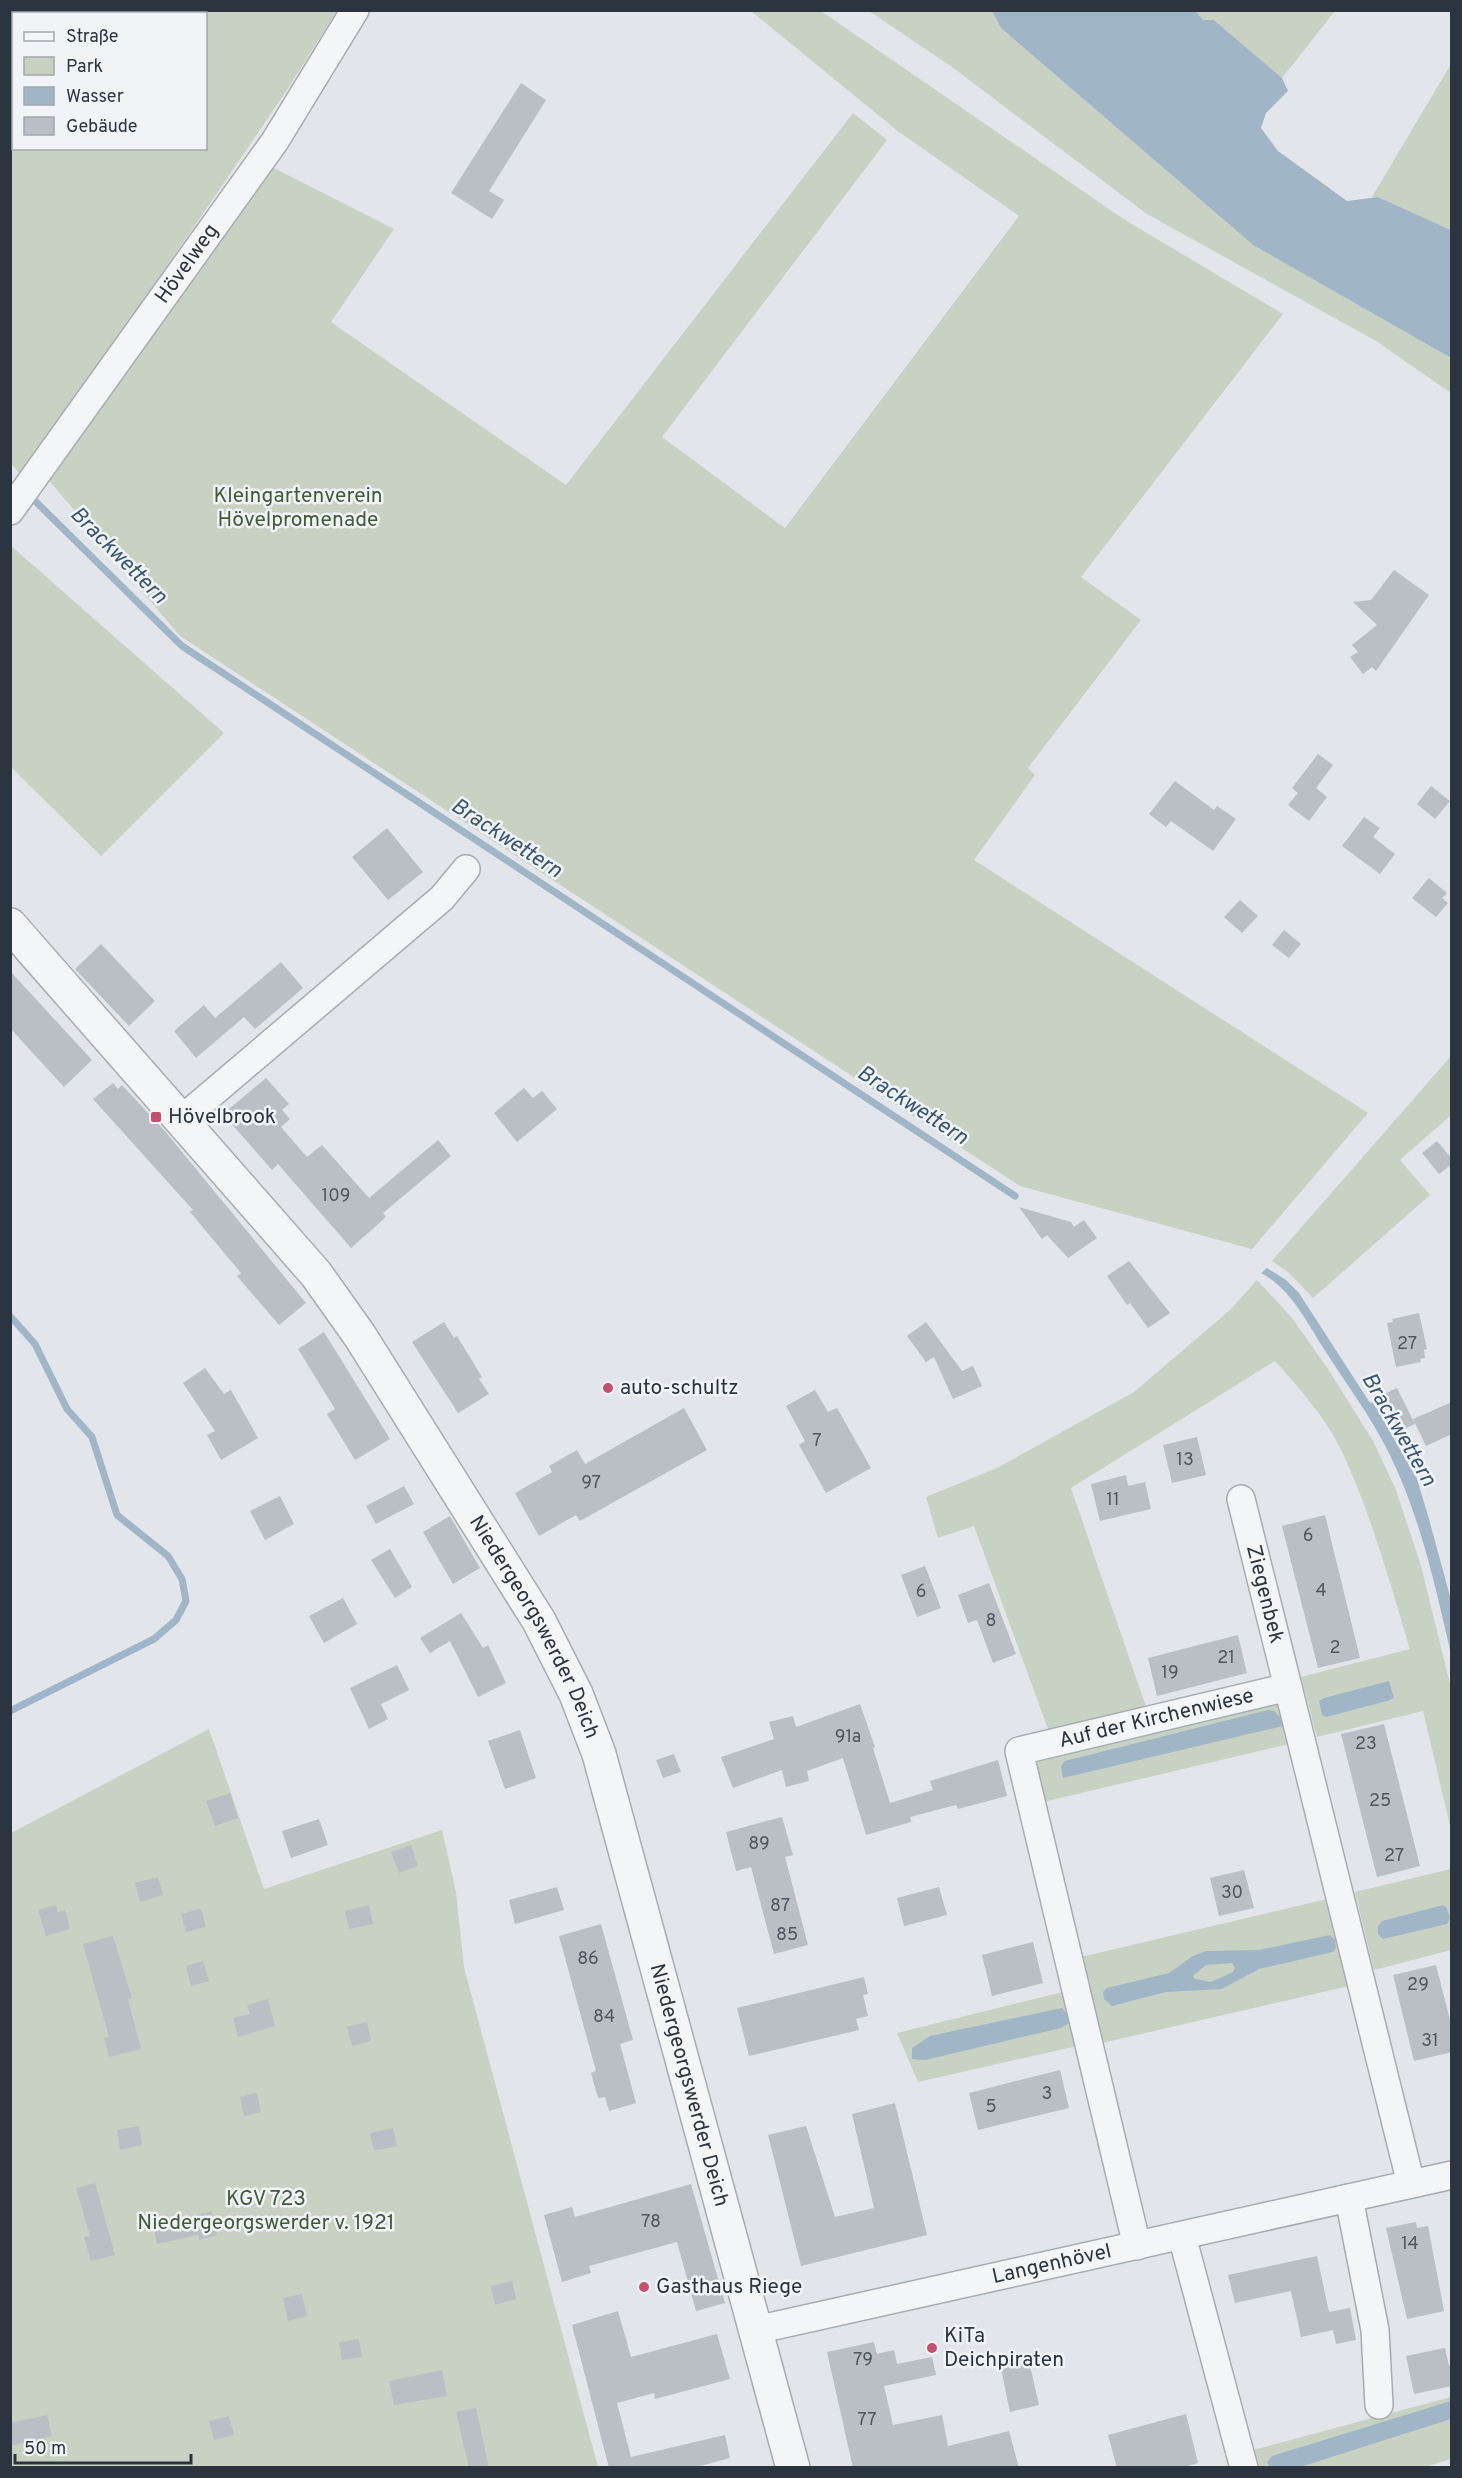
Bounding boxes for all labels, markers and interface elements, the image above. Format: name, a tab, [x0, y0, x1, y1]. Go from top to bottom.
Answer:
legend	[12, 12, 207, 150]
text: Straße	[66, 26, 118, 49]
text: Park	[66, 56, 103, 79]
text: Wasser	[66, 86, 124, 109]
text: Gebäude	[66, 116, 138, 139]
street label: Hövelweg	[149, 219, 225, 309]
park label: Kleingartenverein Hövelpromenade	[213, 483, 383, 534]
water label: Brackwettern	[64, 502, 172, 610]
water label: Brackwettern	[445, 793, 567, 885]
water label: Brackwettern	[851, 1060, 973, 1152]
place label: Hövelbrook	[168, 1104, 276, 1131]
marker: Hövelbrook	[149, 1110, 163, 1124]
house number: 109	[321, 1185, 351, 1208]
house number: 27	[1397, 1333, 1417, 1356]
water label: Brackwettern	[1355, 1368, 1441, 1492]
place label: auto-schultz	[620, 1375, 738, 1402]
marker: auto-schultz	[601, 1381, 615, 1395]
house number: 7	[812, 1430, 822, 1453]
house number: 13	[1176, 1449, 1194, 1472]
house number: 97	[581, 1472, 601, 1495]
house number: 11	[1106, 1489, 1120, 1512]
street label: Niedergeorgswerder Deich	[463, 1510, 605, 1742]
house number: 6	[1303, 1525, 1313, 1548]
street label: Ziegenbek	[1240, 1542, 1290, 1646]
house number: 4	[1315, 1580, 1327, 1603]
house number: 6	[916, 1581, 926, 1604]
house number: 8	[986, 1610, 997, 1633]
house number: 2	[1329, 1637, 1341, 1660]
house number: 21	[1217, 1647, 1235, 1670]
house number: 19	[1161, 1662, 1179, 1685]
street label: Auf der Kirchenwiese	[1056, 1682, 1256, 1755]
house number: 91a	[835, 1726, 861, 1749]
house number: 23	[1355, 1733, 1377, 1756]
house number: 25	[1369, 1790, 1391, 1813]
house number: 89	[748, 1833, 770, 1856]
house number: 27	[1384, 1845, 1404, 1868]
house number: 30	[1221, 1882, 1243, 1905]
house number: 87	[770, 1895, 790, 1918]
house number: 85	[776, 1924, 798, 1947]
house number: 86	[577, 1948, 599, 1971]
street label: Niedergeorgswerder Deich	[643, 1961, 735, 2210]
house number: 29	[1407, 1974, 1429, 1997]
house number: 84	[593, 2006, 615, 2029]
house number: 31	[1421, 2030, 1439, 2053]
house number: 3	[1042, 2083, 1052, 2106]
house number: 5	[985, 2096, 997, 2119]
park label: KGV 723 Niedergeorgswerder v. 1921	[137, 2186, 395, 2237]
house number: 78	[641, 2211, 661, 2234]
house number: 14	[1401, 2233, 1419, 2256]
street label: Langenhövel	[989, 2238, 1114, 2291]
place label: Gasthaus Riege	[656, 2274, 802, 2301]
marker: Gasthaus Riege	[637, 2280, 651, 2294]
place label: KiTa Deichpiraten	[944, 2323, 1064, 2374]
marker: KiTa Deichpiraten	[925, 2341, 939, 2355]
house number: 79	[853, 2349, 873, 2372]
house number: 77	[857, 2409, 877, 2432]
scale bar	[15, 2427, 190, 2465]
text: 50 m	[24, 2438, 66, 2461]

